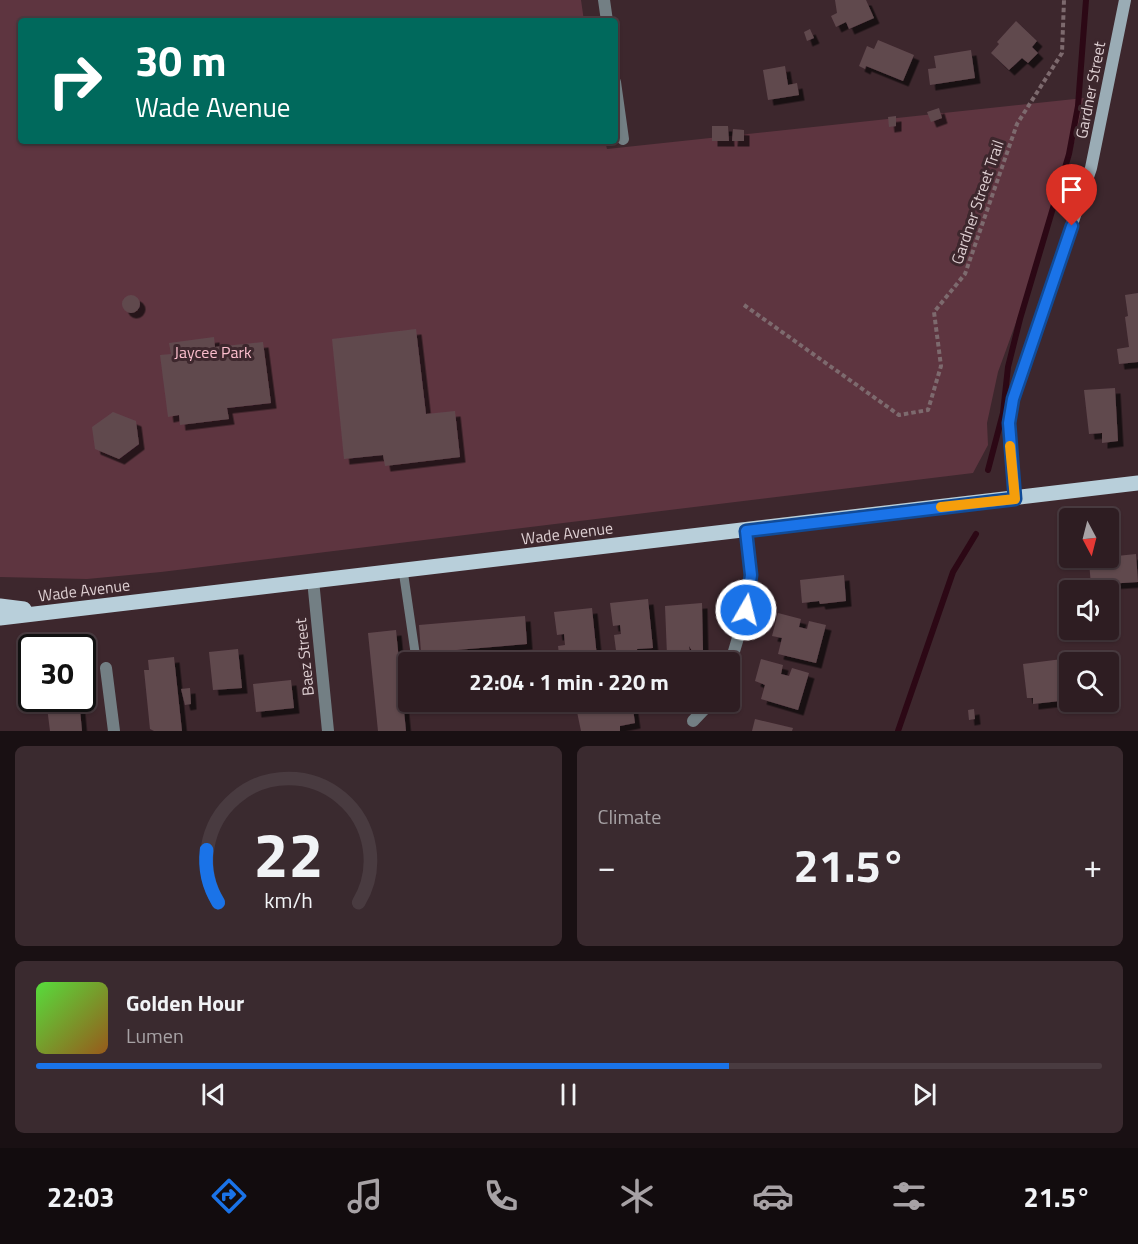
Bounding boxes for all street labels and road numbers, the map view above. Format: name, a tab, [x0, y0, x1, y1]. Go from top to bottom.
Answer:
street label: Gardner Street	[1069, 39, 1111, 141]
street label: Gardner Street Trail	[944, 137, 1010, 267]
street label: Wade Avenue	[520, 515, 614, 551]
street label: Wade Avenue	[37, 572, 131, 608]
street label: Baez Street	[288, 617, 320, 697]

